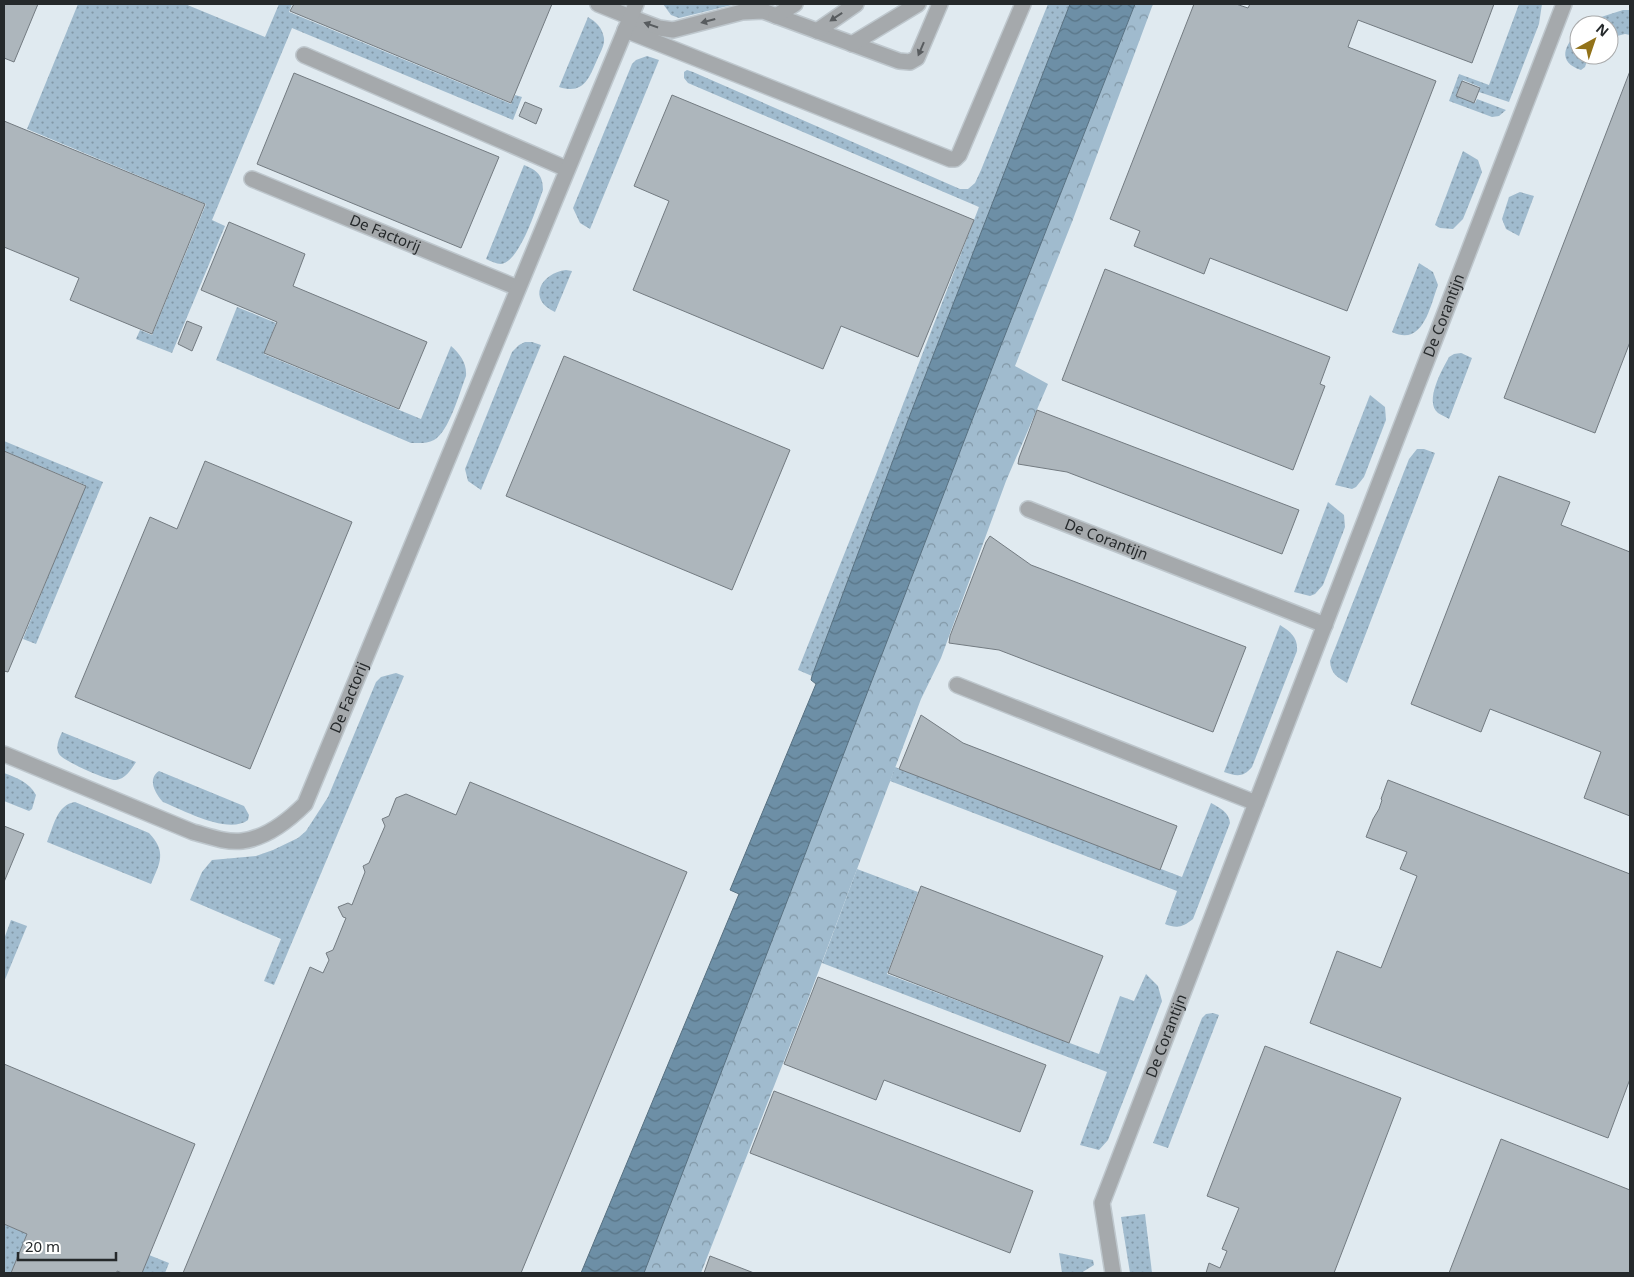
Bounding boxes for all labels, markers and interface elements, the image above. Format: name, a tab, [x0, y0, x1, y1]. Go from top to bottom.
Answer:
one-way arrow	[830, 12, 843, 22]
north arrow	[1569, 15, 1619, 65]
one-way arrow	[700, 17, 715, 25]
text: N	[1592, 19, 1613, 41]
one-way arrow	[643, 21, 658, 29]
one-way arrow	[917, 42, 925, 56]
street label: De Factorij	[347, 209, 424, 256]
street label: De Corantijn	[1418, 270, 1468, 360]
street label: De Corantijn	[1062, 513, 1151, 564]
street label: De Factorij	[324, 659, 372, 736]
street label: De Corantijn	[1140, 991, 1191, 1080]
scale bar	[18, 1230, 115, 1262]
text: 20 m	[25, 1236, 60, 1256]

